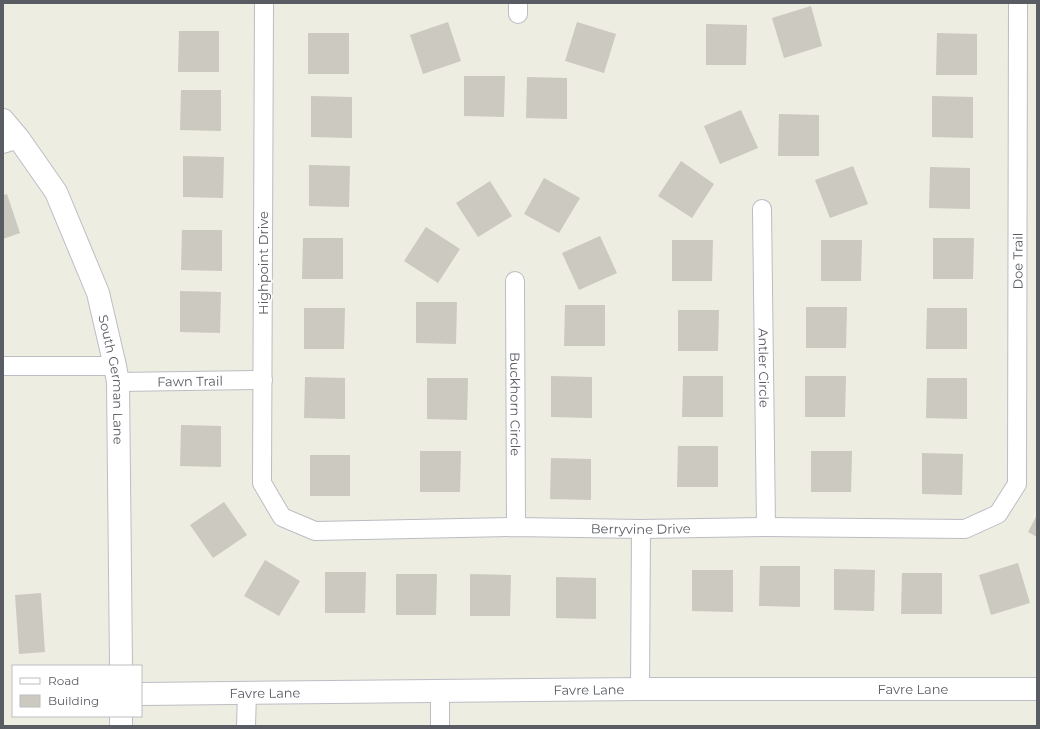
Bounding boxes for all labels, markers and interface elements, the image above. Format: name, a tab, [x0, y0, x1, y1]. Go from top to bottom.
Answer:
street label: Highpoint Drive	[255, 211, 271, 315]
street label: Doe Trail	[1009, 233, 1026, 290]
street label: South German Lane	[95, 313, 127, 445]
street label: Antler Circle	[755, 328, 773, 408]
street label: Buckhorn Circle	[507, 352, 524, 456]
street label: Fawn Trail	[157, 373, 223, 389]
street label: Berryvine Drive	[591, 520, 691, 537]
legend	[12, 665, 142, 717]
text: Road	[48, 673, 79, 688]
street label: Favre Lane	[553, 681, 625, 698]
street label: Favre Lane	[878, 681, 949, 697]
street label: Favre Lane	[229, 684, 301, 701]
text: Building	[48, 693, 99, 708]

